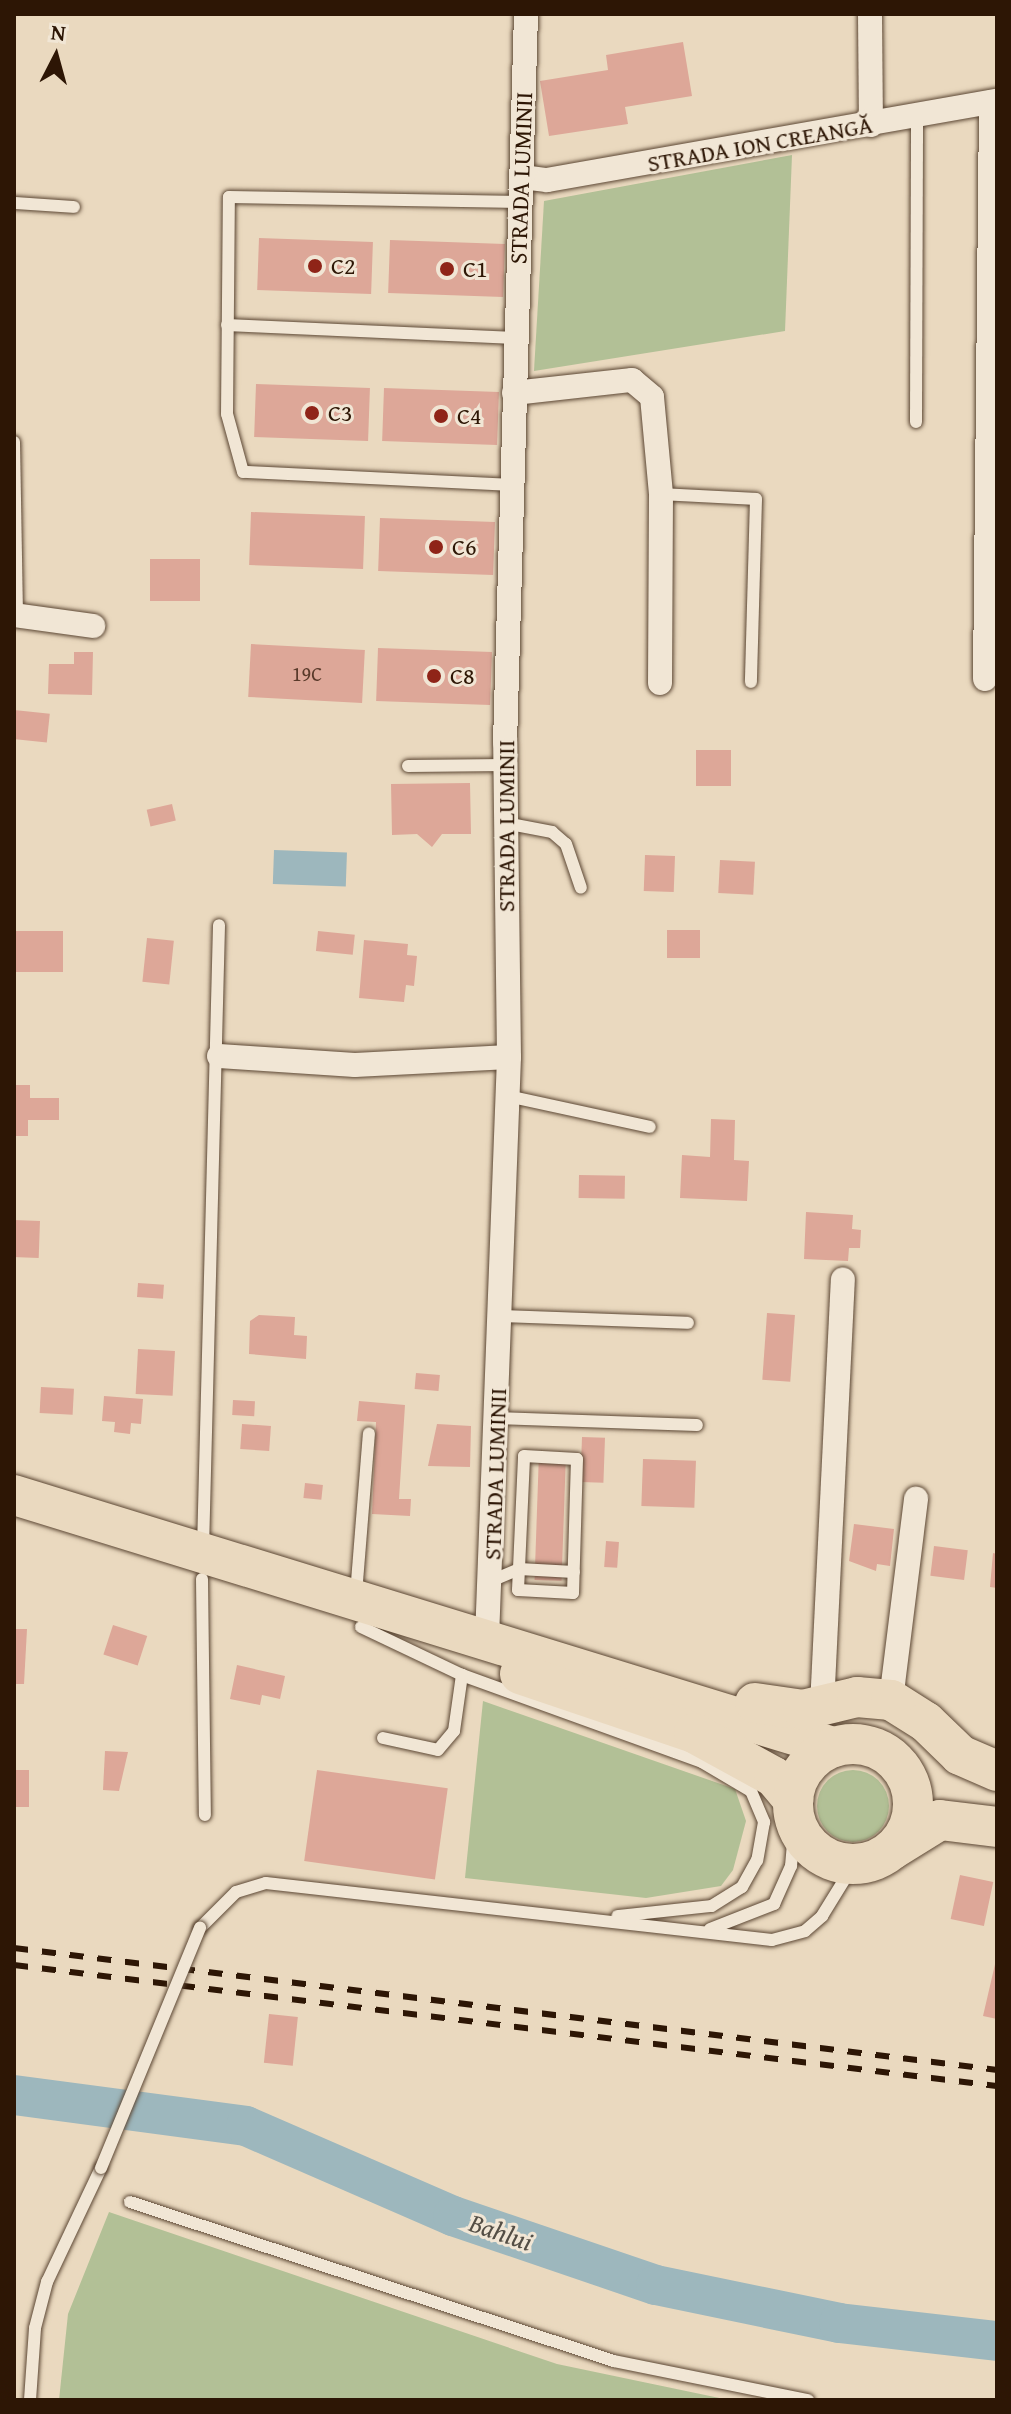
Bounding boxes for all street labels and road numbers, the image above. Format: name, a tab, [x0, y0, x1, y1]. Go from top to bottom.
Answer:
street label: STRADA LUMINII	[504, 91, 538, 265]
street label: STRADA ION CREANGĂ	[645, 110, 875, 178]
street label: STRADA LUMINII	[492, 740, 520, 912]
street label: STRADA LUMINII	[478, 1387, 512, 1561]

